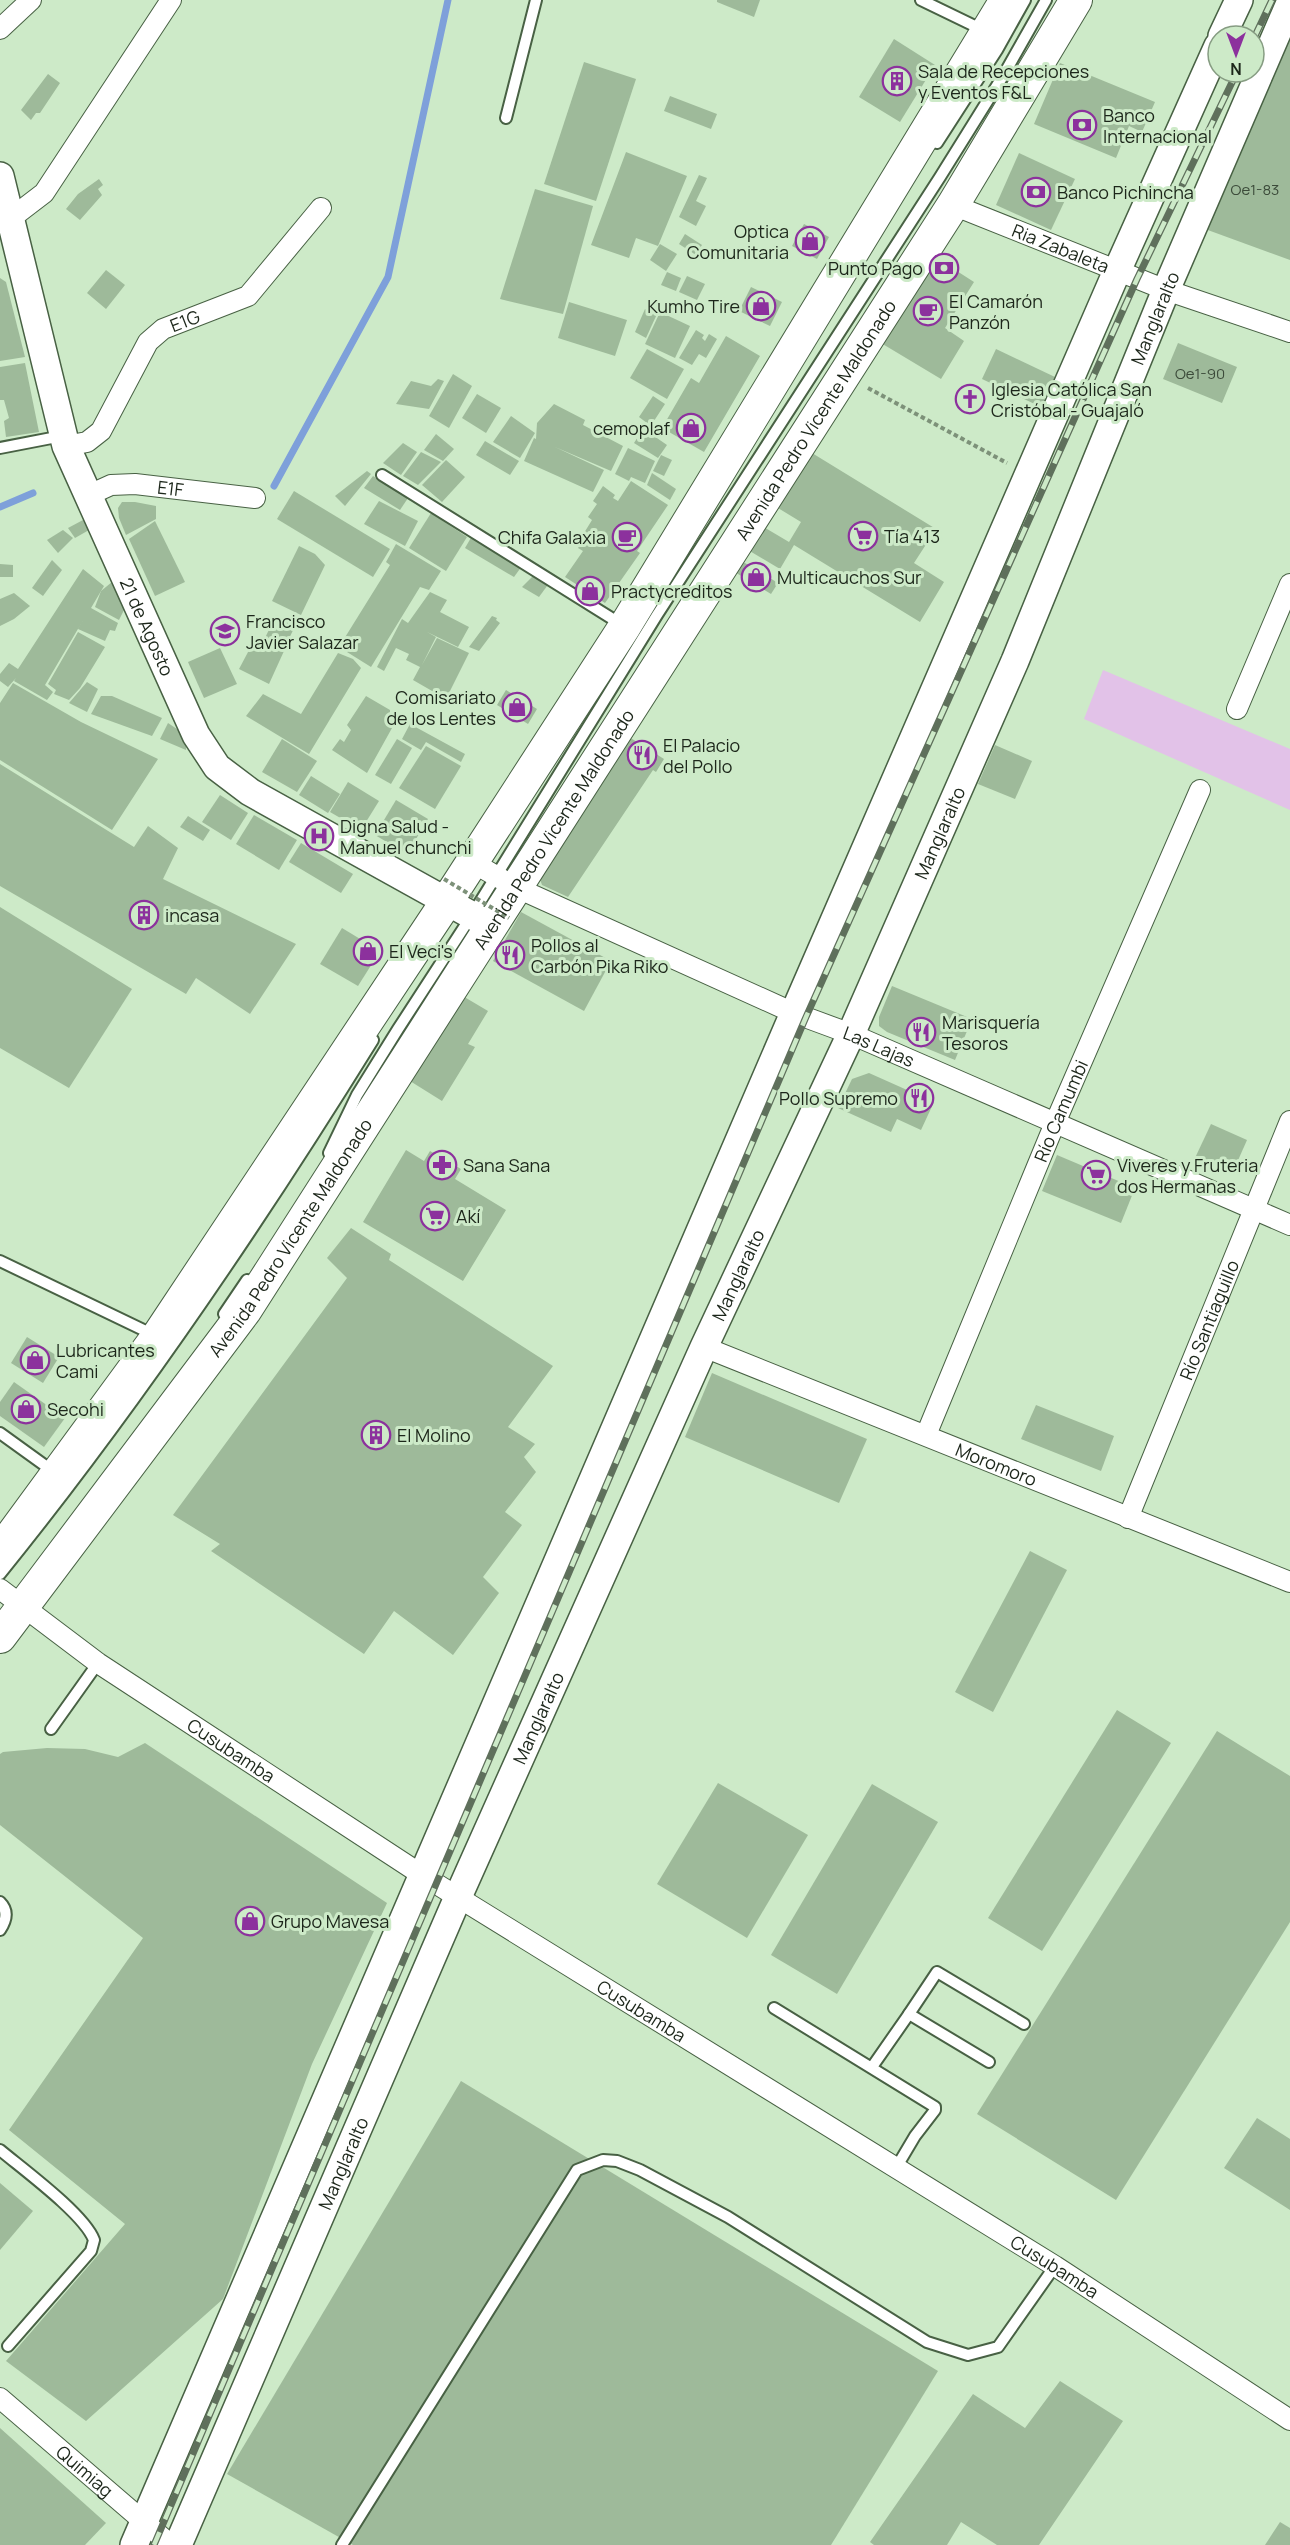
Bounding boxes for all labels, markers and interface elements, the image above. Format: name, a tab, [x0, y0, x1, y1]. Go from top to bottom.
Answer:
north arrow	[1206, 24, 1266, 84]
text: N	[1230, 58, 1242, 80]
place label: Sala de Recepciones y Eventos F&L	[918, 59, 1089, 104]
building icon: Sala de Recepciones y Eventos F&L	[881, 65, 913, 97]
place label: Banco Internacional	[1103, 103, 1212, 148]
bank icon: Banco Internacional	[1066, 109, 1098, 141]
bank icon: Banco Pichincha	[1020, 176, 1052, 208]
house number: Oe1-83	[1231, 179, 1279, 200]
place label: Banco Pichincha	[1057, 180, 1194, 204]
street label: Ria Zabaleta	[1009, 218, 1113, 278]
place label: Optica Comunitaria	[687, 219, 789, 264]
shop icon: Optica Comunitaria	[794, 225, 826, 257]
bank icon: Punto Pago	[928, 252, 960, 284]
place label: Punto Pago	[828, 256, 923, 280]
street label: Manglaralto	[1125, 268, 1185, 368]
place label: El Camarón Panzón	[949, 289, 1043, 334]
shop icon: Kumho Tire	[745, 290, 777, 322]
place label: Kumho Tire	[647, 294, 740, 318]
street label: Avenida Pedro Vicente Maldonado	[730, 295, 901, 544]
cafe icon: El Camarón Panzón	[912, 295, 944, 327]
street label: E1G	[166, 304, 203, 337]
house number: Oe1-90	[1175, 363, 1225, 384]
place label: Iglesia Católica San Cristóbal - Guajaló	[991, 377, 1152, 422]
church icon: Iglesia Católica San Cristóbal - Guajaló	[954, 383, 986, 415]
shop icon: cemoplaf	[675, 412, 707, 444]
place label: cemoplaf	[593, 416, 671, 440]
street label: E1F	[156, 475, 185, 502]
supermarket icon: Tía 413	[847, 520, 879, 552]
cafe icon: Chifa Galaxia	[611, 521, 643, 553]
place label: Tía 413	[884, 524, 940, 548]
place label: Chifa Galaxia	[498, 525, 606, 549]
shop icon: Multicauchos Sur	[740, 561, 772, 593]
place label: Multicauchos Sur	[777, 565, 922, 589]
street label: 21 de Agosto	[115, 574, 180, 680]
shop icon: Practycreditos	[574, 575, 606, 607]
place label: Practycreditos	[611, 579, 733, 603]
place label: Francisco Javier Salazar	[246, 609, 359, 654]
school or university icon: Francisco Javier Salazar	[209, 615, 241, 647]
place label: Comisariato de los Lentes	[386, 685, 496, 730]
shop icon: Comisariato de los Lentes	[501, 691, 533, 723]
street label: Avenida Pedro Vicente Maldonado	[468, 704, 639, 954]
place label: El Palacio del Pollo	[663, 733, 740, 778]
restaurant icon: El Palacio del Pollo	[626, 739, 658, 771]
street label: Manglaralto	[909, 783, 970, 883]
place label: Digna Salud - Manuel chunchi	[340, 814, 472, 859]
hospital icon: Digna Salud - Manuel chunchi	[303, 820, 335, 852]
building icon: incasa	[128, 899, 160, 931]
place label: incasa	[165, 903, 219, 927]
place label: Pollos al Carbón Pika Riko	[531, 933, 669, 978]
shop icon: El Veci's	[352, 935, 384, 967]
place label: El Veci's	[389, 939, 453, 963]
restaurant icon: Pollos al Carbón Pika Riko	[494, 939, 526, 971]
place label: Marisquería Tesoros	[942, 1010, 1040, 1055]
restaurant icon: Marisquería Tesoros	[905, 1016, 937, 1048]
street label: Las Lajas	[840, 1020, 918, 1072]
street label: Río Camumbi	[1028, 1056, 1093, 1165]
restaurant icon: Pollo Supremo	[903, 1082, 935, 1114]
place label: Pollo Supremo	[779, 1086, 898, 1110]
street label: Avenida Pedro Vicente Maldonado	[203, 1114, 377, 1361]
pharmacy icon: Sana Sana	[426, 1149, 458, 1181]
place label: Sana Sana	[463, 1153, 550, 1177]
place label: Viveres y Fruteria dos Hermanas	[1117, 1153, 1258, 1198]
supermarket icon: Viveres y Fruteria dos Hermanas	[1080, 1159, 1112, 1191]
supermarket icon: Akí	[419, 1200, 451, 1232]
place label: Akí	[456, 1204, 481, 1228]
street label: Manglaralto	[706, 1225, 770, 1325]
street label: Río Santiaguillo	[1174, 1256, 1244, 1384]
place label: Lubricantes Cami	[56, 1338, 155, 1383]
shop icon: Lubricantes Cami	[19, 1344, 51, 1376]
shop icon: Secohi	[10, 1393, 42, 1425]
place label: Secohi	[47, 1397, 104, 1421]
building icon: El Molino	[360, 1419, 392, 1451]
place label: El Molino	[397, 1423, 471, 1447]
street label: Moromoro	[952, 1437, 1041, 1491]
street label: Manglaralto	[507, 1668, 569, 1768]
street label: Cusubamba	[183, 1713, 280, 1788]
shop icon: Grupo Mavesa	[234, 1905, 266, 1937]
place label: Grupo Mavesa	[271, 1909, 389, 1933]
street label: Cusubamba	[593, 1974, 690, 2047]
street label: Manglaralto	[312, 2113, 374, 2213]
street label: Cusubamba	[1006, 2229, 1104, 2304]
street label: Quimiag	[51, 2440, 119, 2502]

